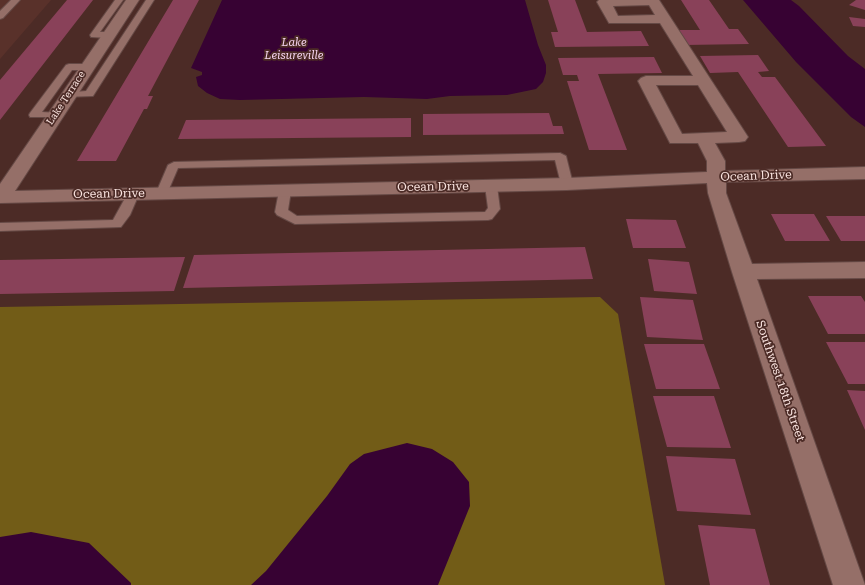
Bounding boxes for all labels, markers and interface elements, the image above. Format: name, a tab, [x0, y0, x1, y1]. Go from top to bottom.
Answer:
water label: Lake Leisureville	[265, 36, 323, 62]
street label: Lake Terrace	[44, 69, 88, 127]
street label: Ocean Drive	[720, 168, 792, 184]
street label: Ocean Drive	[397, 179, 469, 195]
street label: Ocean Drive	[73, 186, 145, 202]
street label: Southwest 18th Street	[752, 319, 808, 443]

